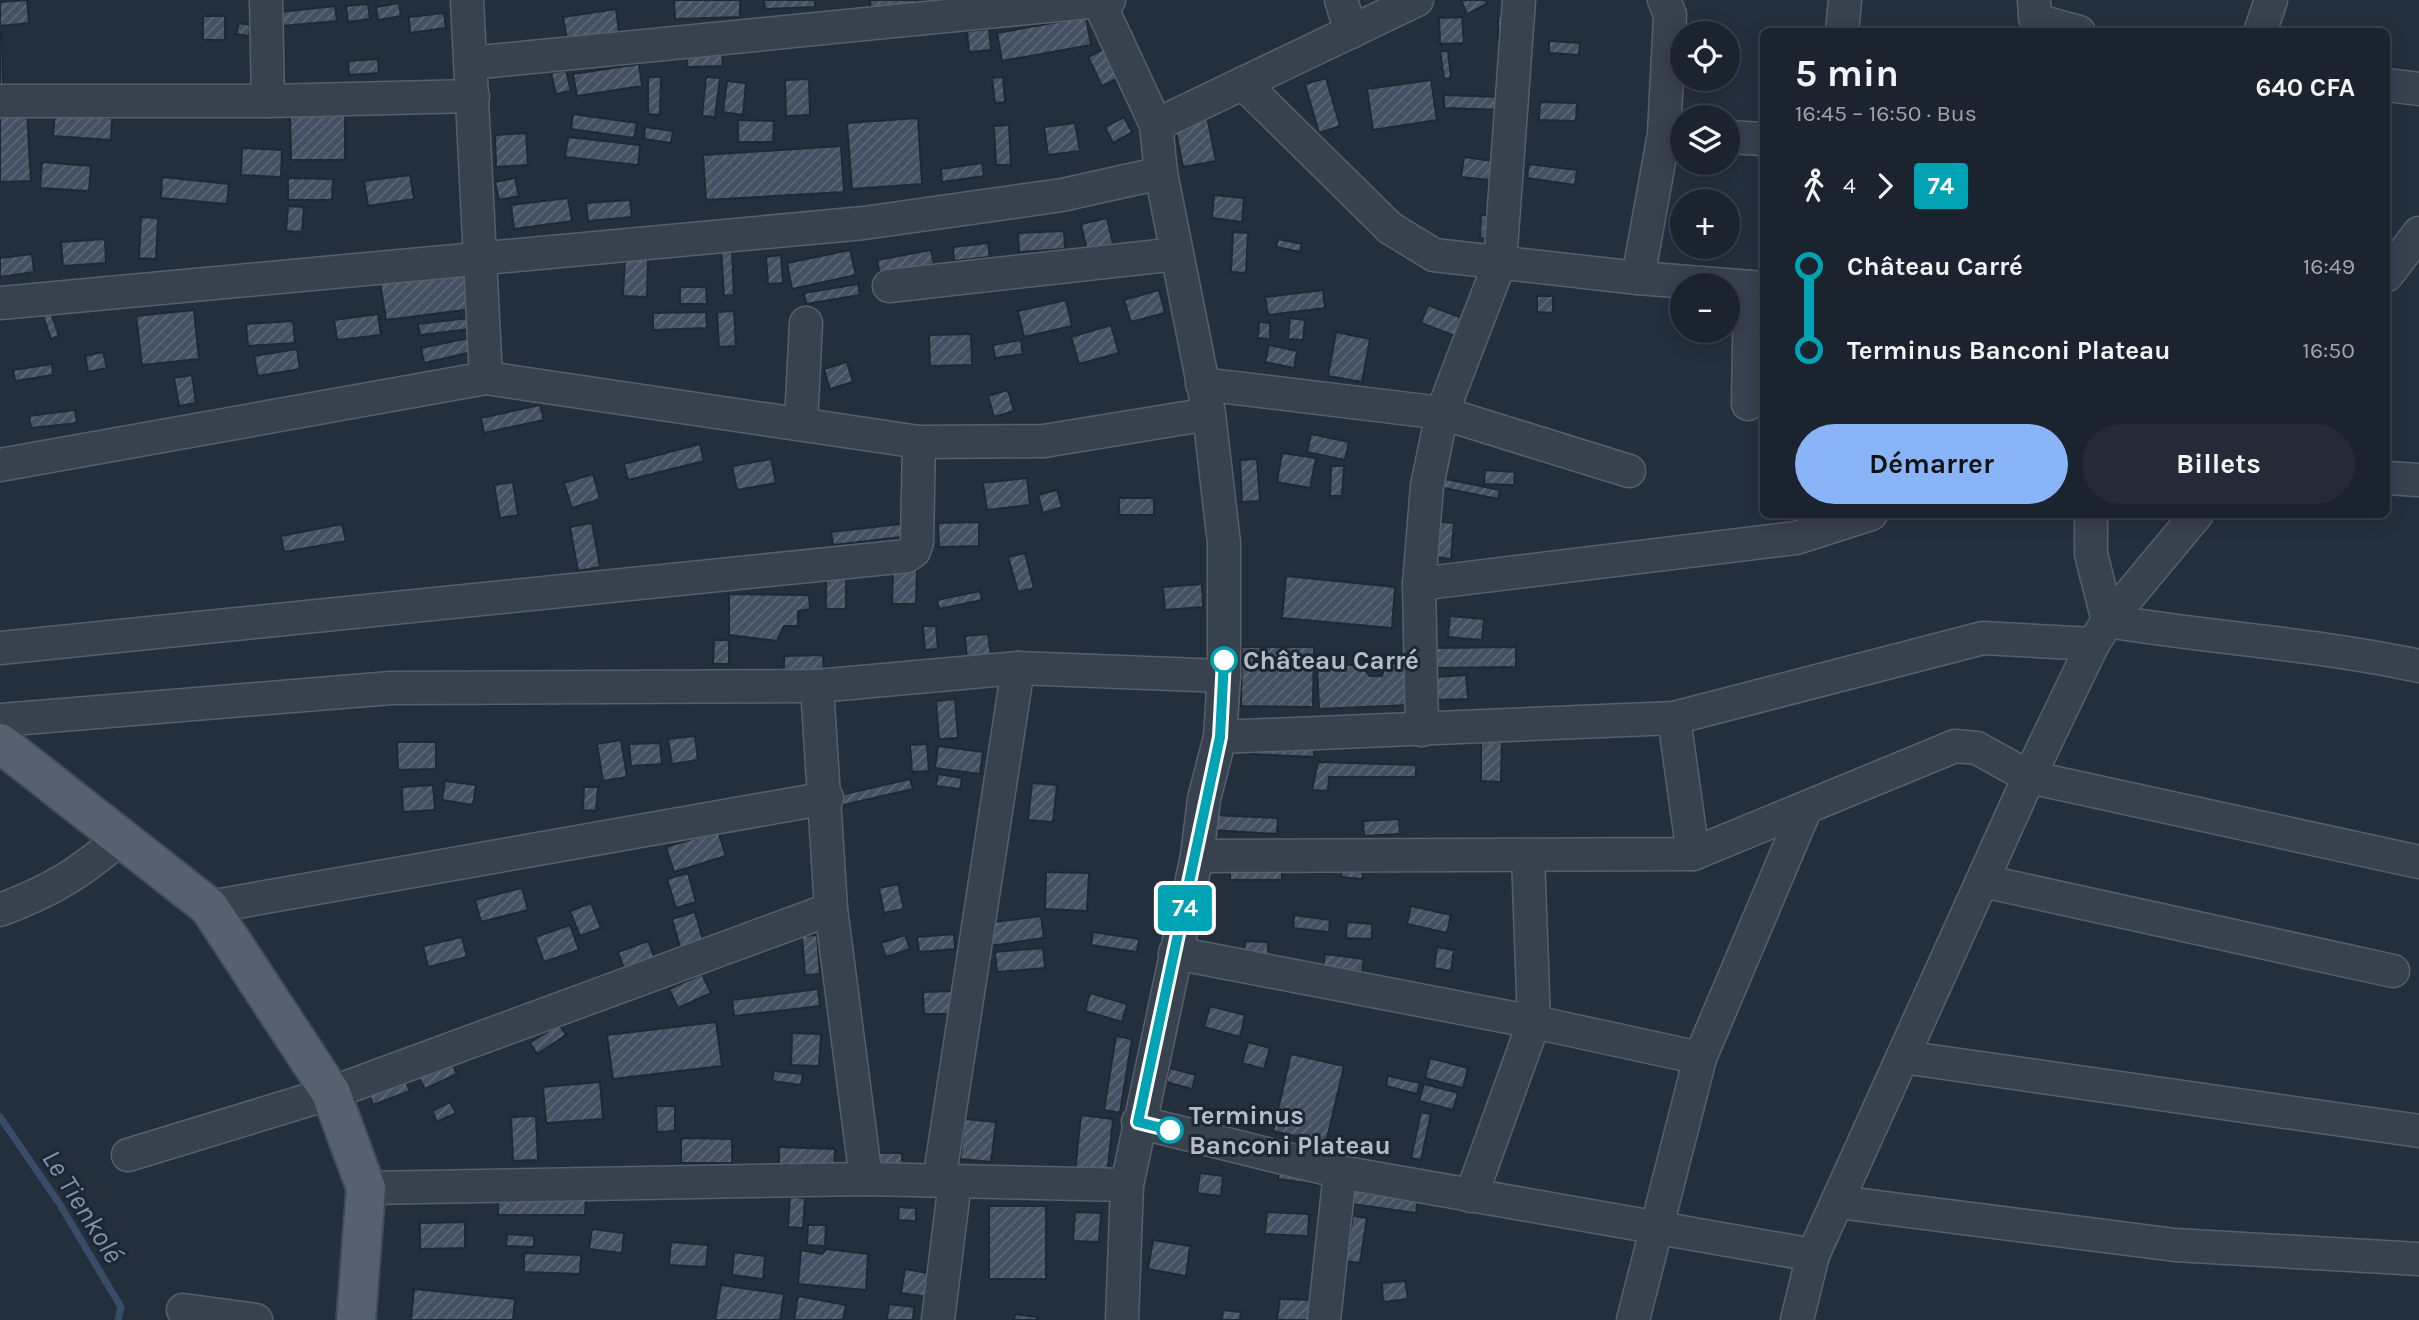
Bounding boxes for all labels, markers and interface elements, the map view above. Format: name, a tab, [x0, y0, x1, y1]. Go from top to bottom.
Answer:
map controls	[1670, 21, 1740, 343]
button: locate	[1670, 21, 1740, 91]
text: 5 min	[1795, 51, 1899, 96]
text: 640 CFA	[2255, 72, 2355, 103]
text: 16:45 – 16:50 · Bus	[1795, 100, 1977, 127]
button: layers	[1670, 105, 1740, 175]
icon: walk	[1795, 167, 1833, 205]
icon: forward	[1866, 167, 1904, 205]
text: 4	[1843, 172, 1856, 199]
text: 74	[1928, 172, 1954, 200]
button: +	[1670, 189, 1740, 259]
text: Château Carré	[1847, 251, 2023, 282]
text: 16:49	[2303, 253, 2355, 280]
button: −	[1670, 273, 1740, 343]
text: Terminus Banconi Plateau	[1847, 335, 2170, 366]
text: 16:50	[2302, 337, 2355, 364]
button: Démarrer	[1795, 424, 2068, 504]
button: Billets	[2082, 424, 2355, 504]
place label: Château Carré	[1243, 645, 1419, 676]
marker: Château Carré	[1211, 647, 1237, 673]
line badge: 74	[1154, 885, 1216, 931]
text: 74	[1172, 894, 1198, 922]
place label: Terminus Banconi Plateau	[1189, 1100, 1391, 1161]
marker: Terminus Banconi Plateau	[1157, 1117, 1183, 1143]
water label: Le Tienkolé	[35, 1143, 131, 1269]

